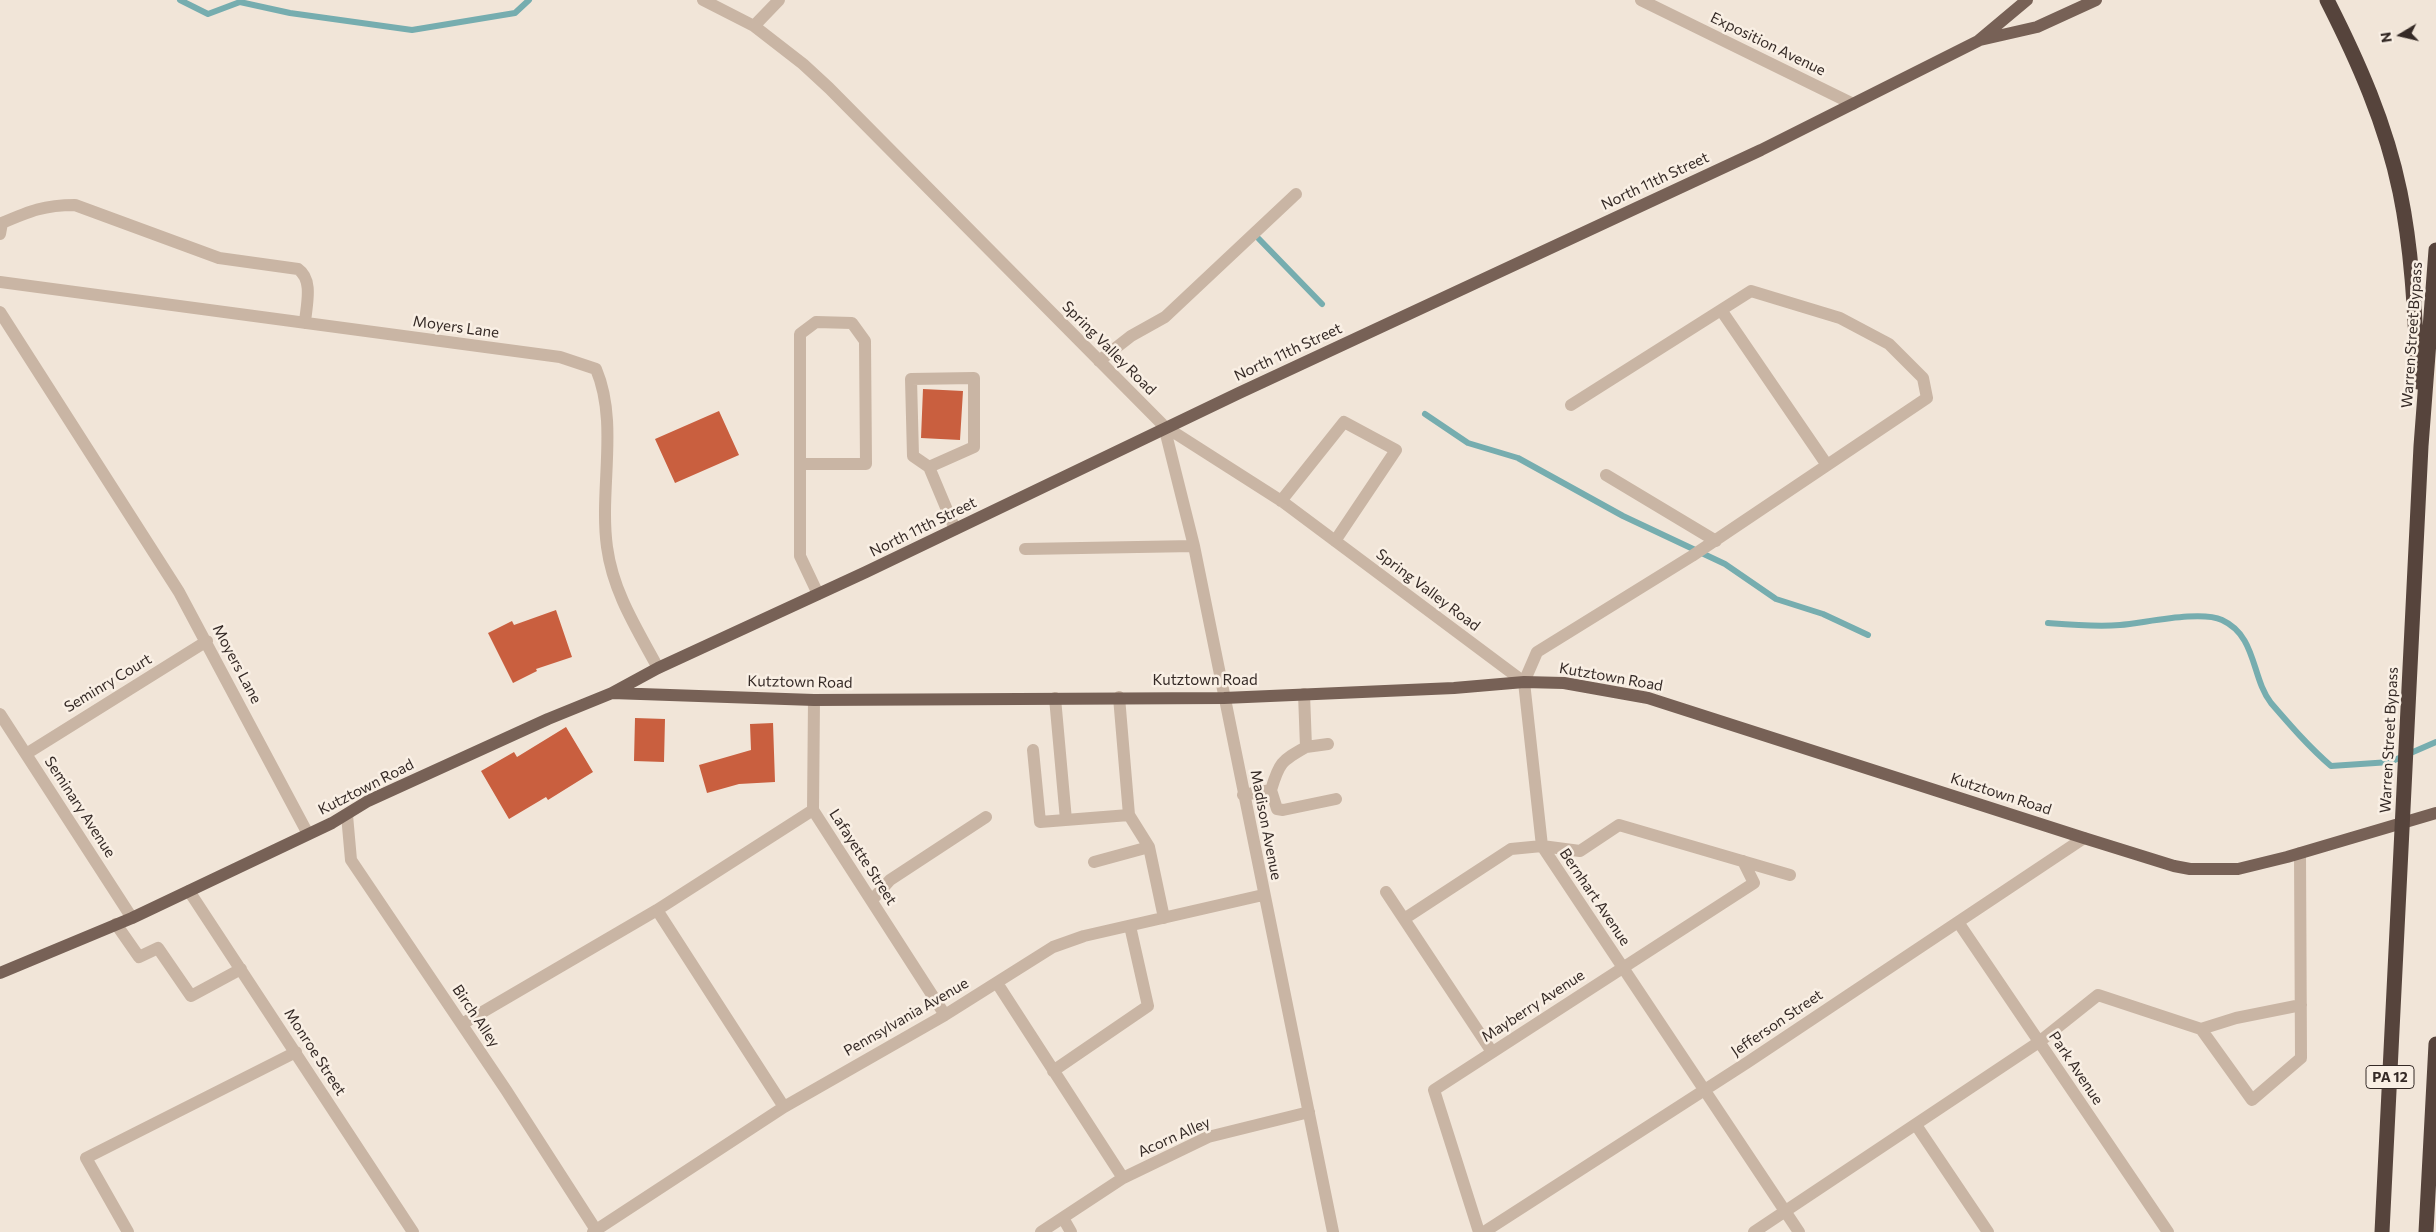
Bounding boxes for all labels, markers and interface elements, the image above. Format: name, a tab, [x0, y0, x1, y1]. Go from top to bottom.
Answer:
street label: Exposition Avenue	[1708, 8, 1828, 80]
north arrow	[2376, 10, 2426, 60]
text: N	[2376, 31, 2395, 44]
street label: North 11th Street	[1598, 148, 1712, 214]
street label: Warren Street Bypass	[2398, 261, 2426, 409]
street label: Spring Valley Road	[1058, 297, 1160, 399]
street label: Moyers Lane	[412, 312, 500, 342]
street label: North 11th Street	[1231, 319, 1345, 385]
street label: North 11th Street	[867, 493, 979, 561]
street label: Spring Valley Road	[1372, 545, 1484, 635]
street label: Moyers Lane	[209, 621, 265, 707]
street label: Seminry Court	[61, 650, 155, 716]
street label: Kutztown Road	[1558, 659, 1664, 695]
street label: Warren Street Bypass	[2376, 666, 2402, 814]
street label: Kutztown Road	[1152, 671, 1258, 689]
street label: Kutztown Road	[747, 672, 853, 692]
street label: Seminary Avenue	[41, 753, 119, 861]
street label: Kutztown Road	[315, 755, 417, 819]
street label: Madison Avenue	[1246, 768, 1286, 882]
street label: Kutztown Road	[1948, 769, 2054, 819]
street label: Lafayette Street	[825, 806, 901, 908]
street label: Bernhart Avenue	[1556, 845, 1634, 949]
street label: Mayberry Avenue	[1478, 966, 1588, 1046]
street label: Pennsylvania Avenue	[840, 974, 972, 1060]
street label: Birch Alley	[449, 981, 503, 1051]
street label: Jefferson Street	[1728, 986, 1826, 1060]
street label: Monroe Street	[280, 1005, 350, 1099]
street label: Park Avenue	[2045, 1028, 2107, 1108]
road number: PA 12	[2366, 1066, 2414, 1088]
street label: Acorn Alley	[1135, 1113, 1213, 1161]

